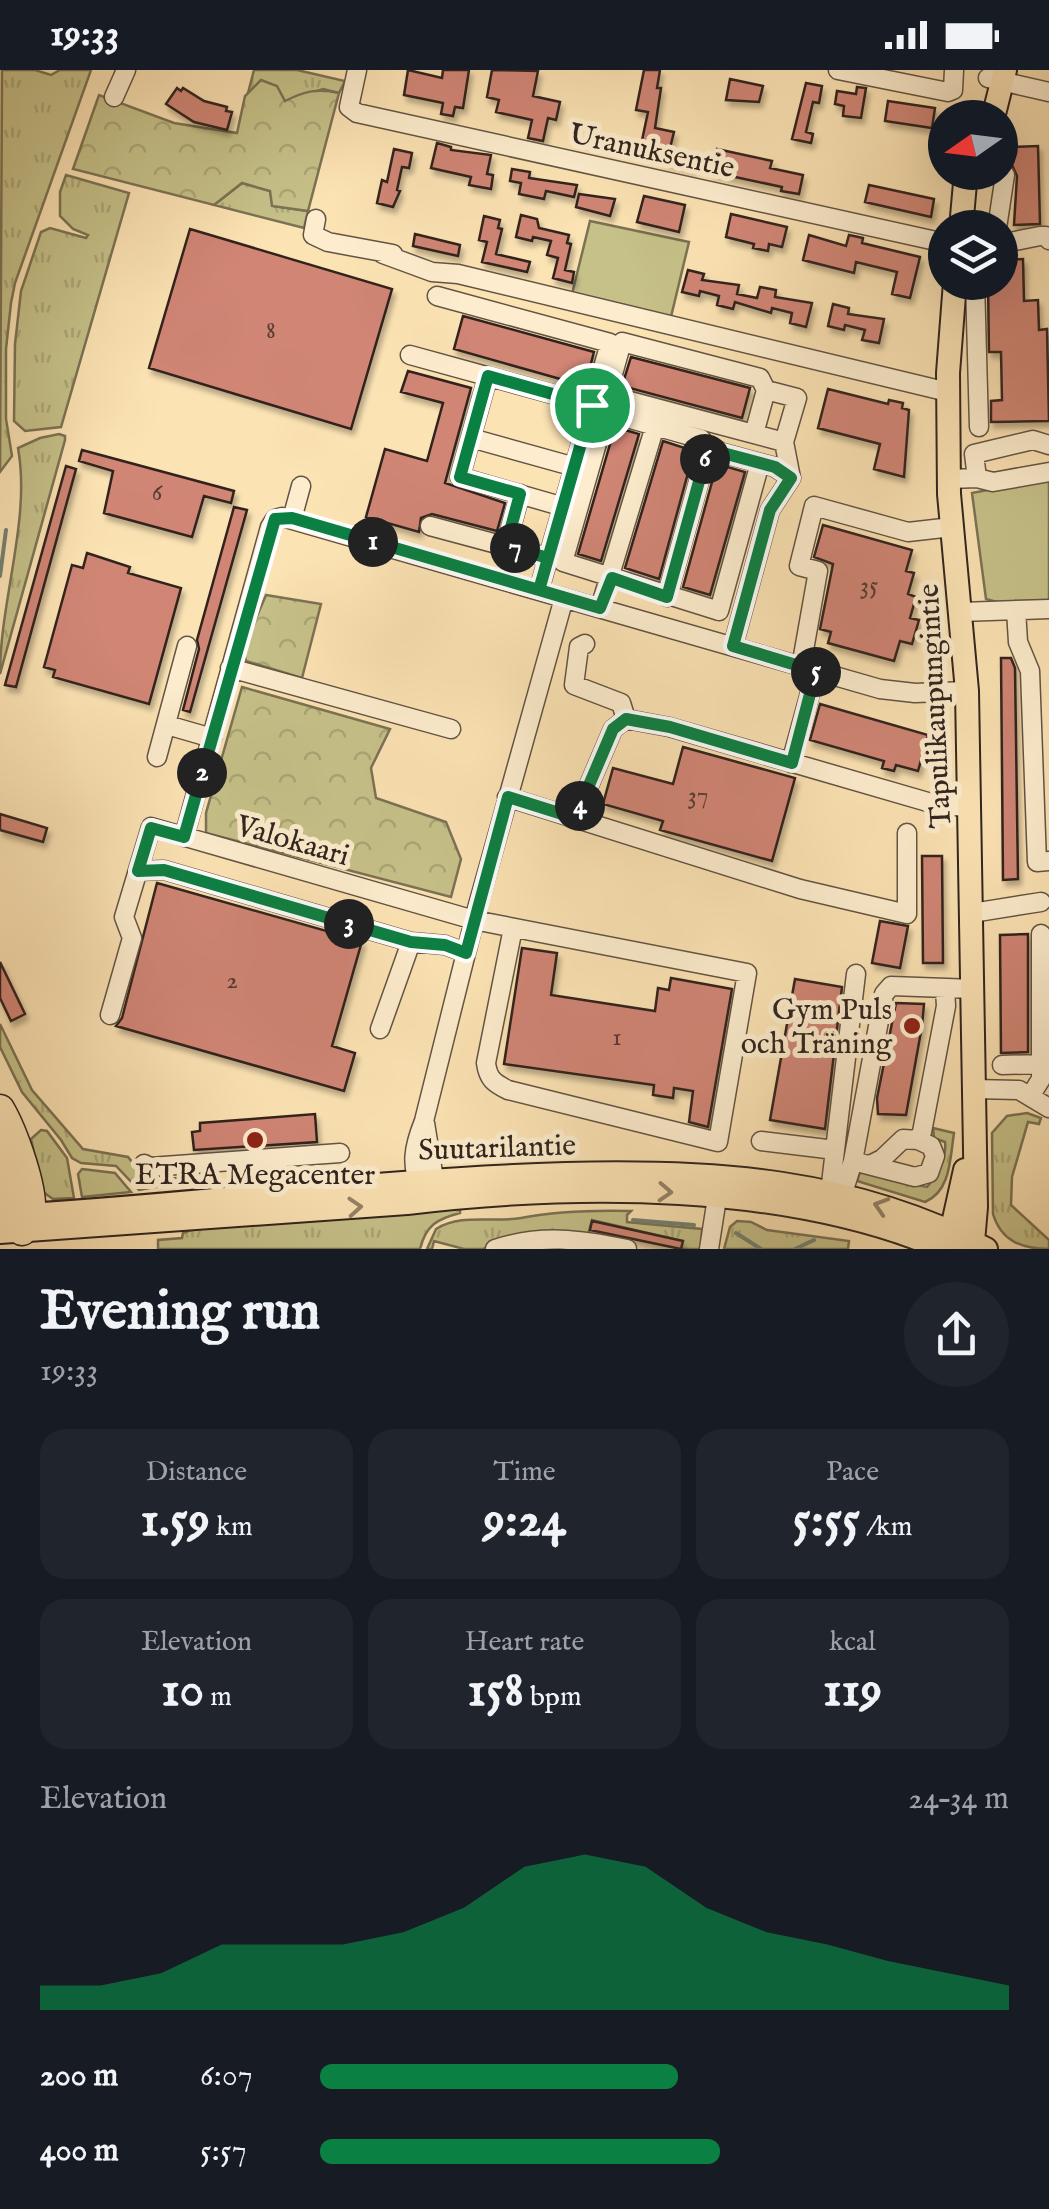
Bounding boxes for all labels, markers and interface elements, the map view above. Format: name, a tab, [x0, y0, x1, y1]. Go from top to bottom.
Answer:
text: 19:33	[50, 11, 119, 59]
north arrow	[928, 100, 1018, 190]
map controls	[928, 100, 1018, 300]
street label: Uranuksentie	[565, 116, 738, 188]
button: layers	[928, 210, 1018, 300]
house number: 8	[266, 315, 276, 347]
pin	[550, 363, 635, 448]
icon: arrive	[565, 378, 620, 433]
pin: 6	[680, 434, 730, 484]
text: 6	[699, 441, 711, 476]
house number: 6	[152, 477, 163, 509]
pin: 1	[348, 517, 398, 567]
pin: 7	[490, 523, 540, 573]
text: 1	[368, 524, 378, 559]
text: 7	[508, 530, 522, 565]
house number: 35	[860, 570, 878, 602]
street label: Tapulikaupungintie	[911, 583, 961, 829]
pin: 5	[791, 647, 841, 697]
text: 5	[811, 654, 821, 689]
pin: 2	[177, 748, 227, 798]
text: 2	[195, 755, 209, 790]
house number: 37	[687, 780, 709, 812]
pin: 4	[555, 781, 605, 831]
text: 4	[573, 788, 587, 823]
street label: Valokaari	[231, 807, 353, 876]
pin: 3	[324, 899, 374, 949]
text: 3	[344, 906, 354, 941]
house number: 2	[226, 965, 238, 997]
place label: Gym Puls och Träning	[741, 992, 893, 1064]
marker: Gym Puls och Träning	[901, 1015, 923, 1037]
house number: 1	[612, 1022, 622, 1054]
street label: Suutarilantie	[418, 1127, 577, 1171]
marker: ETRA Megacenter	[244, 1129, 266, 1151]
place label: ETRA Megacenter	[135, 1157, 375, 1195]
one-way arrow	[658, 1182, 674, 1203]
one-way arrow	[347, 1197, 363, 1218]
one-way arrow	[873, 1197, 890, 1218]
text: Evening run	[40, 1278, 320, 1348]
button: share	[904, 1282, 1009, 1387]
text: 19:33	[40, 1351, 98, 1392]
text: Distance	[146, 1455, 247, 1490]
text: Time	[493, 1455, 556, 1490]
text: Pace	[826, 1455, 879, 1490]
text: 1.59	[140, 1490, 210, 1553]
text: 9:24	[483, 1490, 566, 1553]
text: 5:55	[793, 1490, 860, 1553]
text: km	[210, 1510, 253, 1545]
text: /km	[860, 1510, 912, 1545]
text: Elevation	[141, 1625, 252, 1660]
text: Heart rate	[465, 1625, 584, 1660]
text: kcal	[829, 1625, 876, 1660]
text: 10	[161, 1660, 204, 1723]
text: 158	[467, 1660, 524, 1723]
text: 119	[823, 1660, 882, 1723]
text: m	[204, 1680, 232, 1715]
text: bpm	[524, 1680, 582, 1715]
text: Elevation	[40, 1779, 167, 1820]
text: 24–34 m	[908, 1779, 1009, 1820]
text: 200 m	[40, 2056, 118, 2097]
text: 6:07	[200, 2056, 253, 2097]
text: 400 m	[40, 2131, 119, 2172]
text: 5:57	[200, 2131, 247, 2172]

